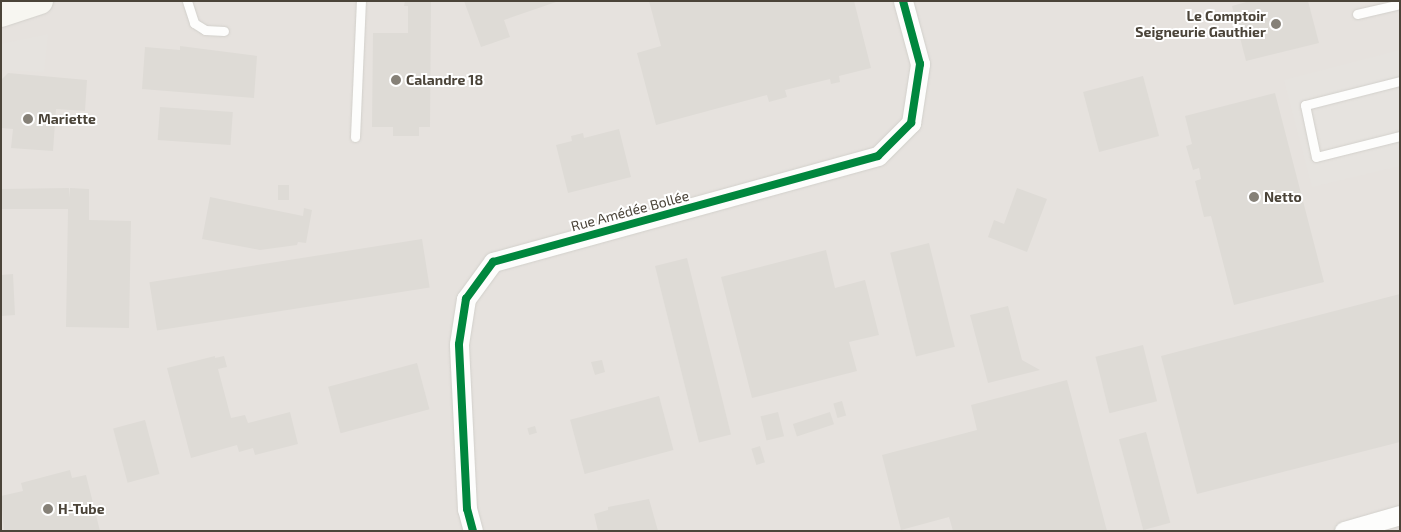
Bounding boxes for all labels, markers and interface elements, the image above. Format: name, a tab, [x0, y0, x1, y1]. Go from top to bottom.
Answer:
place label: Le Comptoir Seigneurie Gauthier	[1135, 8, 1266, 40]
marker: Le Comptoir Seigneurie Gauthier	[1270, 18, 1282, 30]
place label: Calandre 18	[406, 72, 483, 88]
marker: Calandre 18	[390, 74, 402, 86]
place label: Mariette	[38, 111, 96, 127]
marker: Mariette	[22, 113, 34, 125]
street label: Rue Amédée Bollée	[569, 187, 691, 235]
place label: Netto	[1264, 189, 1302, 205]
marker: Netto	[1248, 191, 1260, 203]
place label: H-Tube	[58, 501, 105, 517]
marker: H-Tube	[42, 503, 54, 515]

